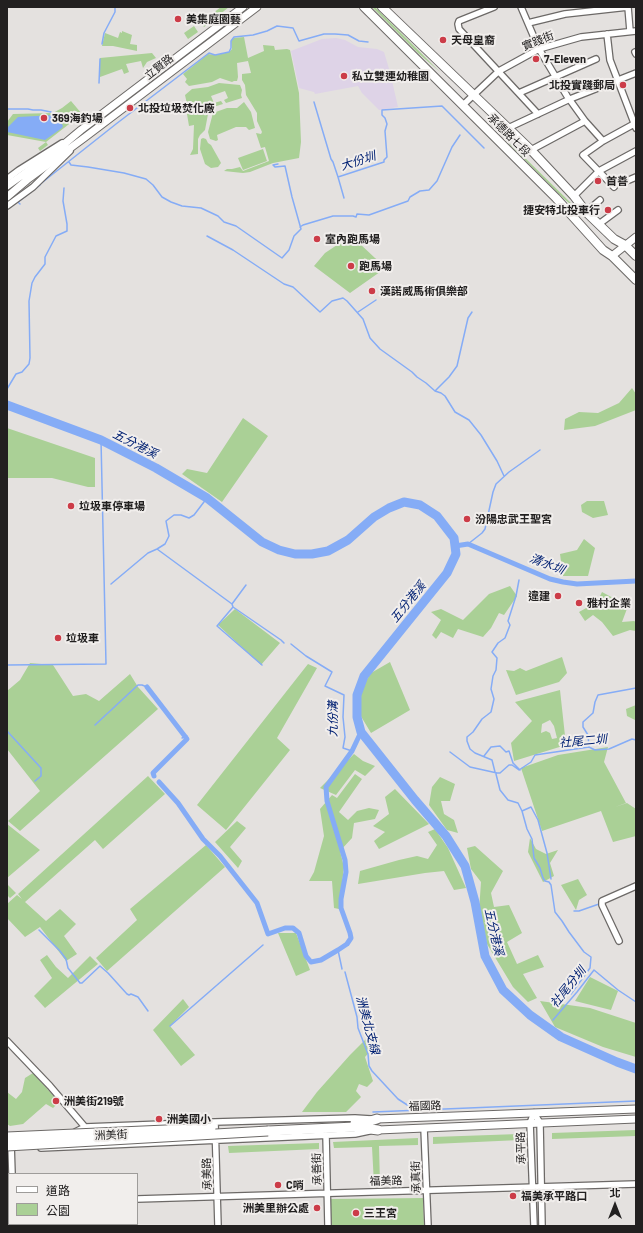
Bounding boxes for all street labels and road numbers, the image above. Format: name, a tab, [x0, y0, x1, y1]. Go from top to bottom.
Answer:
street label: 實踐街	[520, 29, 556, 53]
street label: 立賢路	[142, 52, 176, 82]
street label: 承德路七段	[485, 111, 533, 159]
street label: 福國路	[408, 1099, 442, 1113]
street label: 洲美街	[94, 1128, 128, 1142]
street label: 承平路	[514, 1131, 528, 1165]
street label: 承善街	[310, 1152, 324, 1186]
street label: 承美路	[200, 1157, 214, 1191]
street label: 承真街	[409, 1160, 423, 1194]
street label: 福美路	[369, 1174, 403, 1188]

